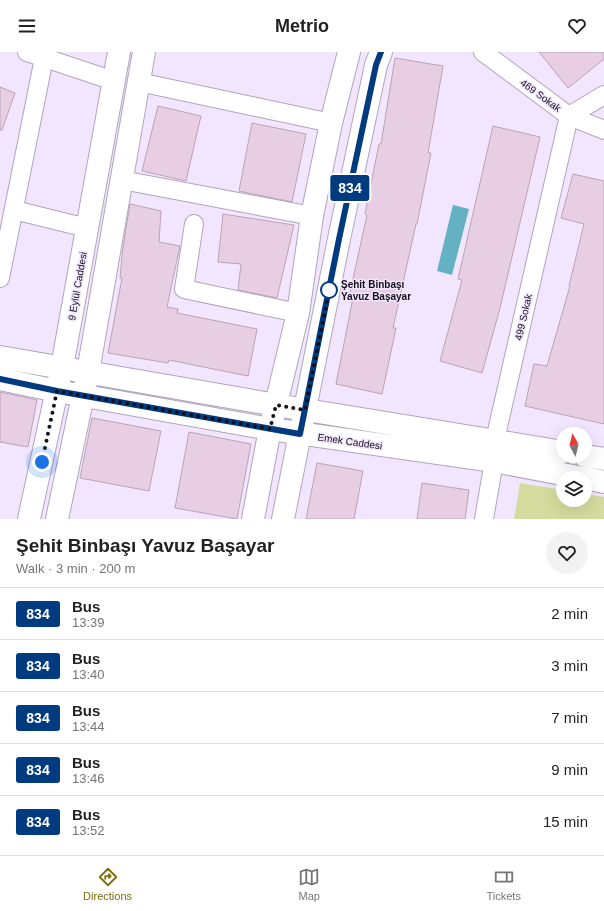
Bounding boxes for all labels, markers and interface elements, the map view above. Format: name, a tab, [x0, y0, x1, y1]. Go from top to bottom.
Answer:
icon: menu	[16, 15, 38, 37]
icon: heart	[566, 15, 588, 37]
text: Metrio	[275, 16, 329, 36]
street label: 469 Sokak	[518, 77, 564, 114]
line badge: 834	[327, 175, 373, 201]
text: 834	[338, 180, 362, 196]
street label: 9 Eylül Caddesi	[66, 251, 89, 321]
place label: Şehit Binbaşı Yavuz Başayar	[341, 279, 411, 302]
marker: Şehit Binbaşı Yavuz Başayar	[320, 281, 338, 299]
street label: 499 Sokak	[513, 292, 534, 341]
north arrow	[556, 427, 592, 463]
map controls	[556, 427, 592, 507]
street label: Emek Caddesi	[317, 432, 383, 451]
your location	[32, 452, 52, 472]
button: layers	[556, 471, 592, 507]
button: heart	[546, 532, 588, 574]
text: Şehit Binbaşı Yavuz Başayar	[16, 535, 274, 556]
text: Walk · 3 min · 200 m	[16, 561, 135, 576]
text: Bus	[72, 598, 100, 615]
text: 2 min	[551, 605, 588, 622]
text: 834	[26, 606, 50, 622]
text: 13:39	[72, 615, 105, 630]
text: Bus	[72, 650, 100, 667]
text: 3 min	[551, 657, 588, 674]
text: 834	[26, 658, 50, 674]
text: 13:40	[72, 667, 105, 682]
text: Bus	[72, 702, 100, 719]
text: 7 min	[551, 709, 588, 726]
text: 834	[26, 710, 50, 726]
text: 13:44	[72, 719, 105, 734]
text: Bus	[72, 754, 100, 771]
text: 9 min	[551, 761, 588, 778]
text: 834	[26, 762, 50, 778]
text: 13:46	[72, 771, 105, 786]
text: Bus	[72, 806, 100, 823]
text: 15 min	[543, 813, 588, 830]
text: 834	[26, 814, 50, 830]
text: 13:52	[72, 823, 105, 838]
tab: Directions	[83, 866, 132, 902]
tab: Map	[298, 866, 320, 902]
tab: Tickets	[486, 866, 521, 902]

